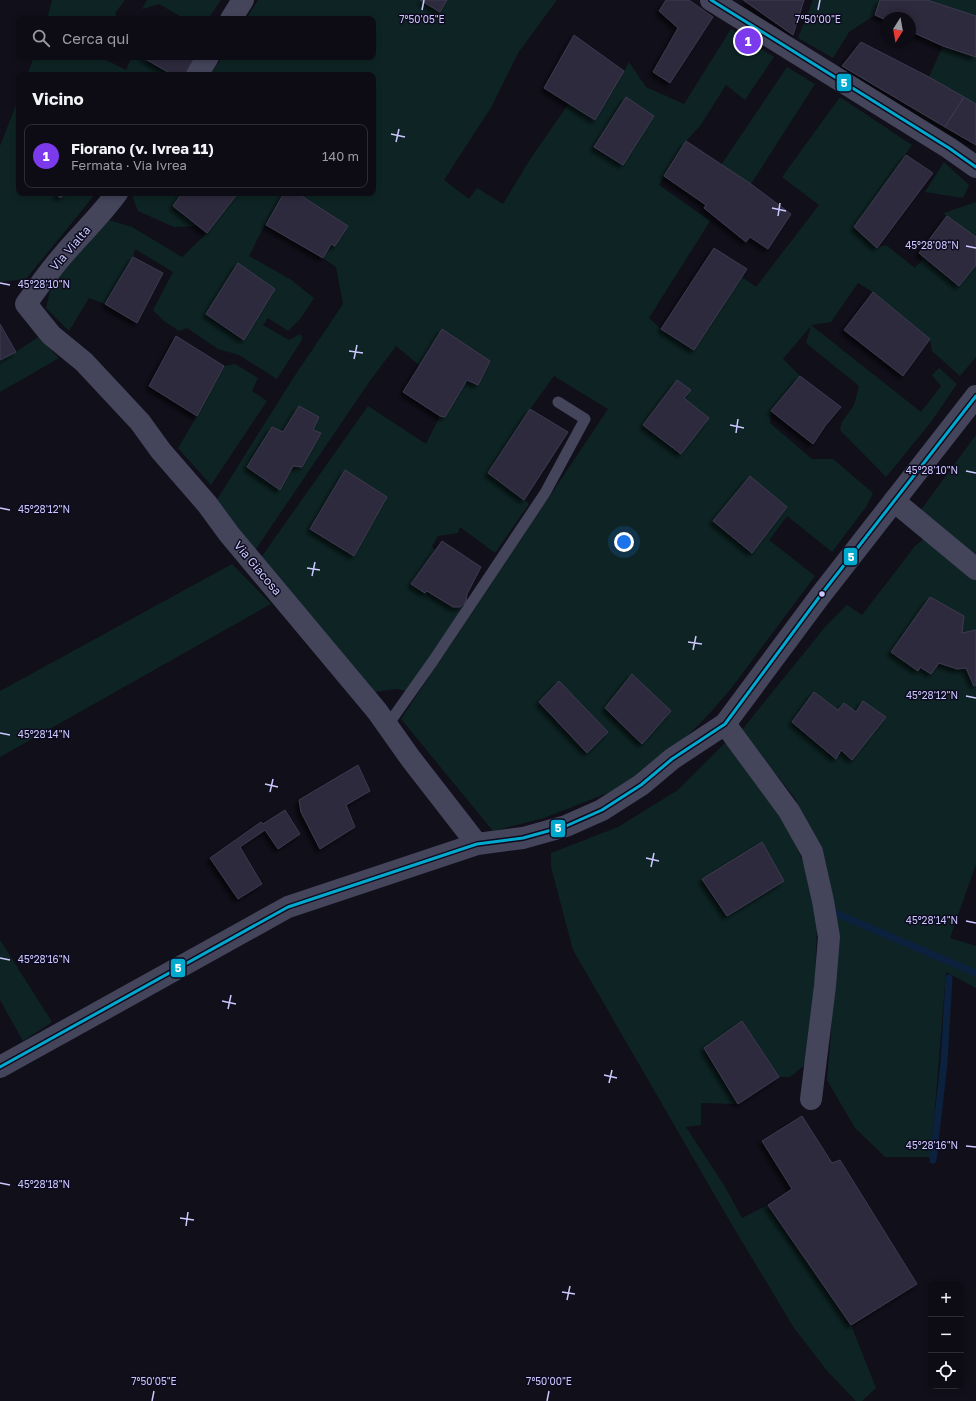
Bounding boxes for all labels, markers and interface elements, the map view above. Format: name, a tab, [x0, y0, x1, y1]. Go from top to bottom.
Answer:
north arrow	[880, 12, 916, 48]
text: 7°50'05"E	[399, 13, 445, 25]
text: 7°50'00"E	[795, 13, 841, 25]
search box	[16, 16, 376, 60]
pin: 1	[735, 26, 761, 56]
icon: search	[30, 27, 52, 49]
text: Cerca qui	[62, 29, 129, 47]
line badge: 5	[836, 73, 852, 92]
text: 5	[841, 76, 848, 89]
text: Vicino	[32, 88, 84, 109]
text: Fiorano (v. Ivrea 11)	[71, 139, 214, 157]
text: 1	[43, 148, 49, 164]
text: 140 m	[322, 148, 359, 164]
text: Fermata · Via Ivrea	[71, 157, 187, 173]
street label: Via Vialta	[47, 223, 93, 273]
text: 45°28'08"N	[905, 239, 959, 251]
text: 45°28'10"N	[18, 278, 70, 290]
text: 45°28'10"N	[906, 464, 958, 476]
text: 45°28'12"N	[18, 503, 70, 515]
your location	[614, 532, 634, 552]
street label: Via Giacosa	[231, 538, 285, 598]
line badge: 5	[843, 547, 858, 566]
text: 5	[848, 550, 855, 563]
unlabelled marker	[817, 589, 827, 599]
text: 45°28'12"N	[906, 689, 958, 701]
text: 45°28'14"N	[18, 728, 70, 740]
line badge: 5	[550, 819, 566, 838]
text: 5	[555, 821, 562, 834]
text: 45°28'14"N	[906, 914, 958, 926]
text: 45°28'16"N	[18, 953, 70, 965]
line badge: 5	[170, 958, 186, 978]
text: 5	[175, 961, 182, 974]
text: 45°28'16"N	[906, 1139, 958, 1151]
text: 45°28'18"N	[18, 1178, 70, 1190]
map controls	[928, 1281, 964, 1389]
button: +	[928, 1281, 964, 1317]
button: −	[928, 1317, 964, 1353]
button: locate	[928, 1353, 964, 1389]
text: 7°50'05"E	[131, 1375, 177, 1387]
text: 7°50'00"E	[526, 1375, 572, 1387]

